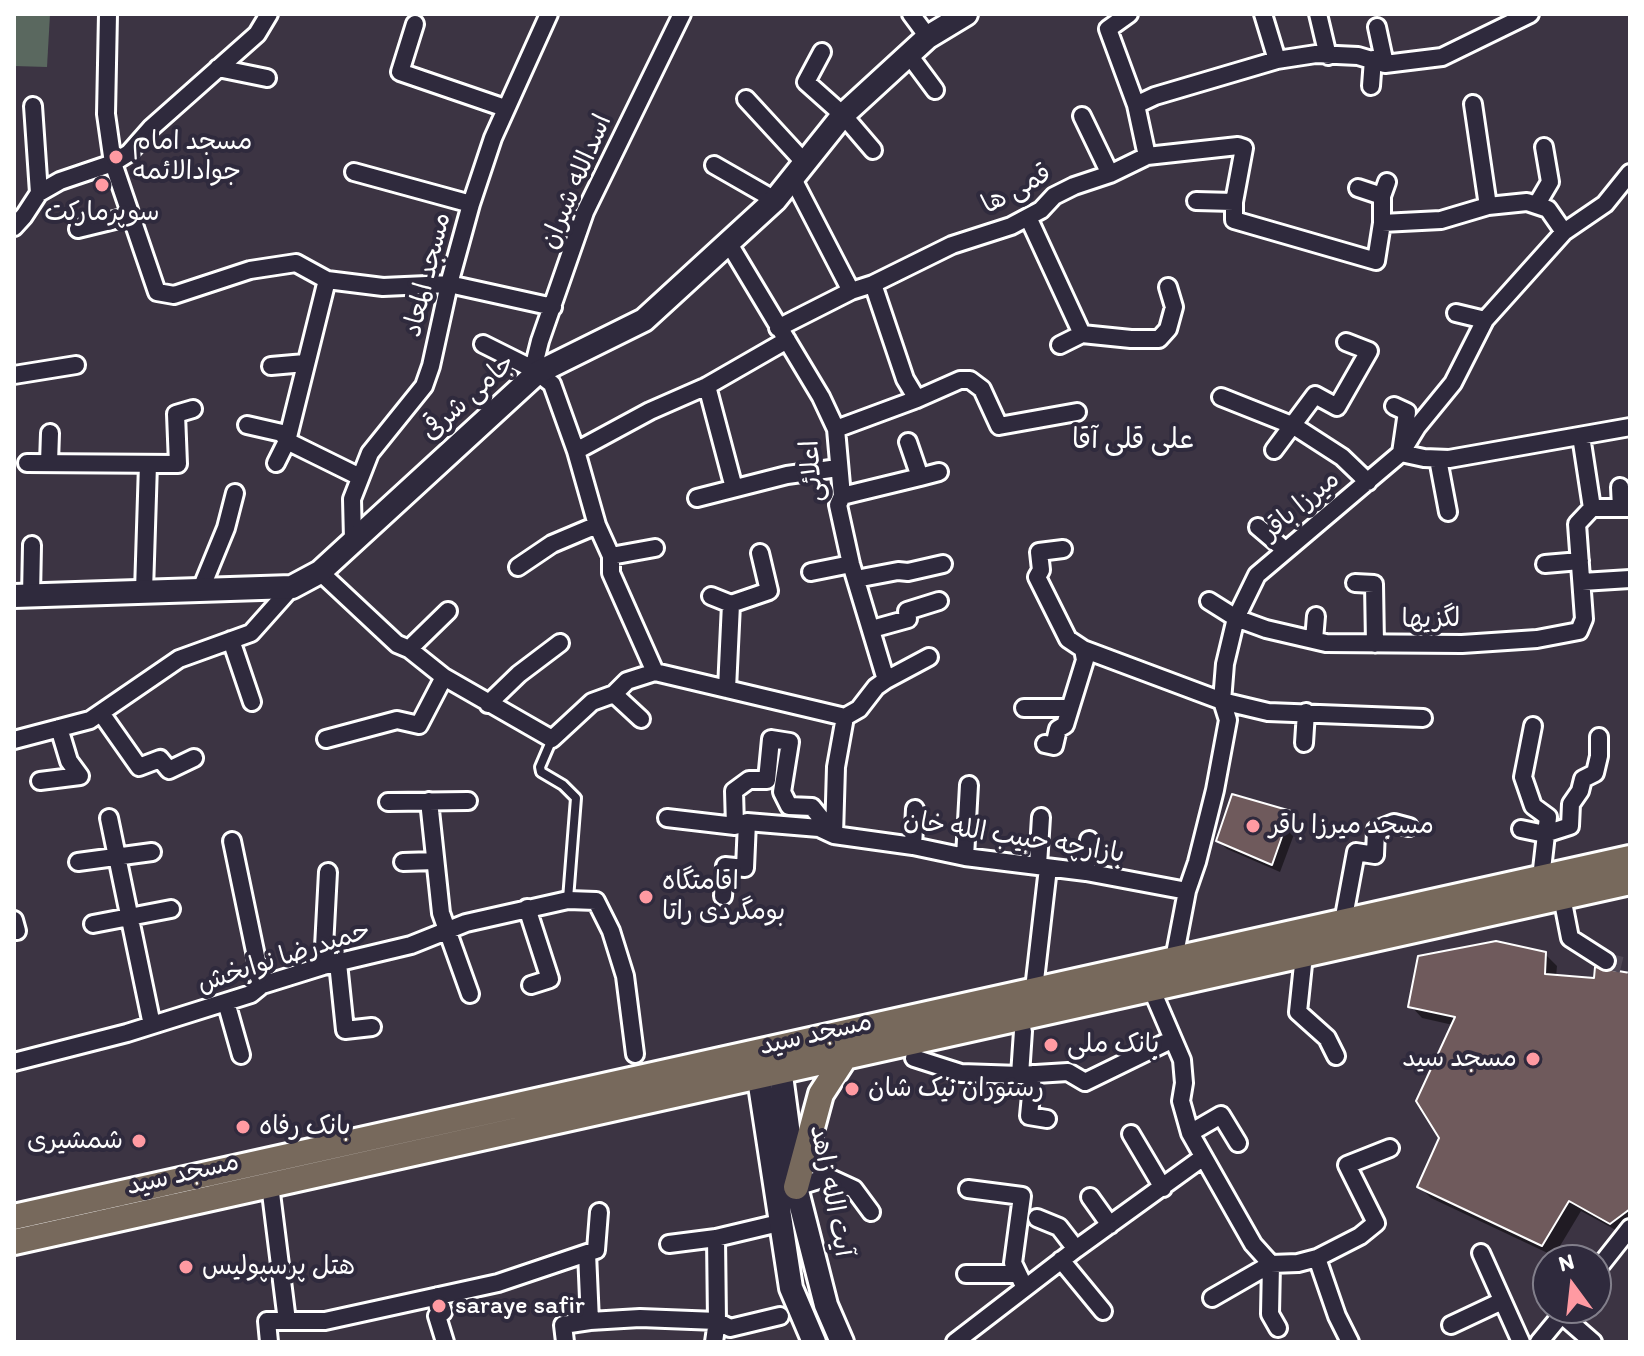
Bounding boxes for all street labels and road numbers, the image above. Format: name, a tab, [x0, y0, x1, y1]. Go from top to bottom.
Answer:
street label: اسدالله شیران	[535, 110, 619, 254]
street label: قمی ها	[977, 158, 1057, 222]
street label: مسجد المعاد	[397, 209, 459, 341]
street label: جامی شرقی	[416, 348, 522, 448]
street label: اعلائی	[795, 439, 831, 503]
street label: میرزا باقر	[1256, 464, 1346, 548]
street label: لگزیها	[1401, 604, 1461, 636]
street label: بازارچه حبیب الله خان	[901, 805, 1127, 871]
street label: حمیدرضا نوابخش	[194, 915, 374, 1001]
street label: مسجد سید	[757, 1007, 875, 1063]
street label: آیت الله زاهد	[802, 1122, 858, 1260]
street label: مسجد سید	[124, 1147, 242, 1203]

